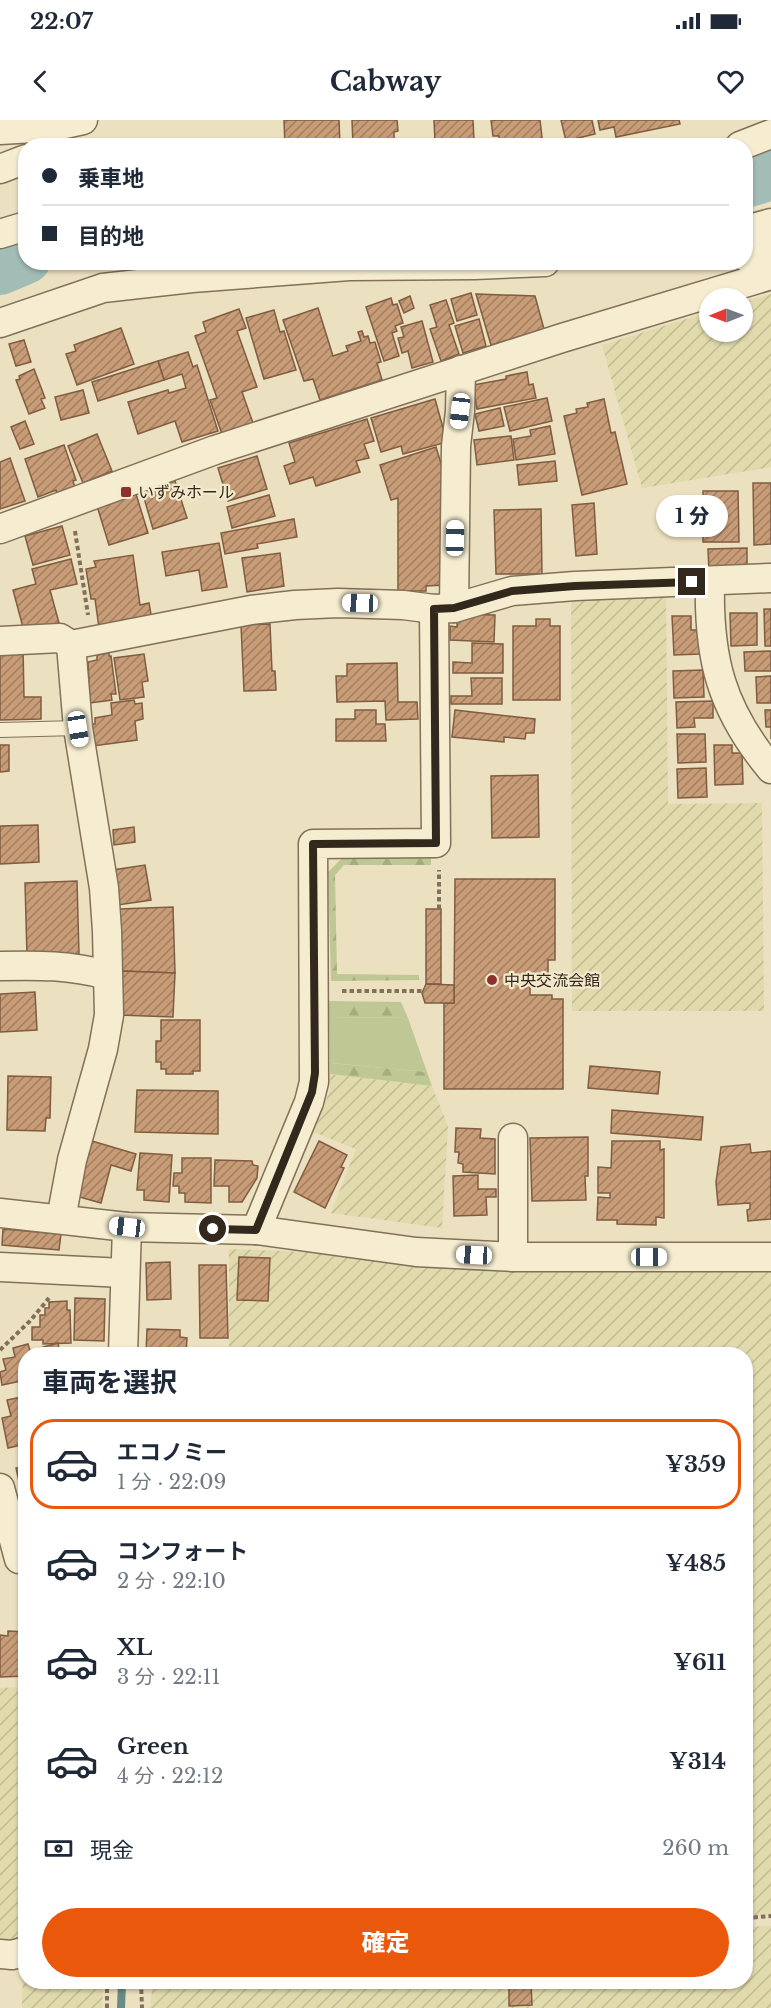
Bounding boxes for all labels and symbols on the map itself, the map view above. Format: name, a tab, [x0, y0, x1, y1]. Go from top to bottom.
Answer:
north arrow	[699, 288, 753, 342]
car	[449, 392, 471, 430]
place label: いずみホール	[138, 482, 234, 502]
marker: いずみホール	[119, 485, 133, 499]
callout: 1 分	[656, 495, 728, 537]
car	[446, 520, 464, 556]
route end	[678, 568, 705, 595]
car	[342, 593, 378, 613]
car	[66, 710, 90, 748]
place label: 中央交流会館	[504, 970, 600, 990]
marker: 中央交流会館	[485, 973, 499, 987]
route start	[199, 1215, 226, 1242]
car	[108, 1216, 146, 1238]
car	[456, 1245, 492, 1265]
car	[631, 1248, 667, 1266]

